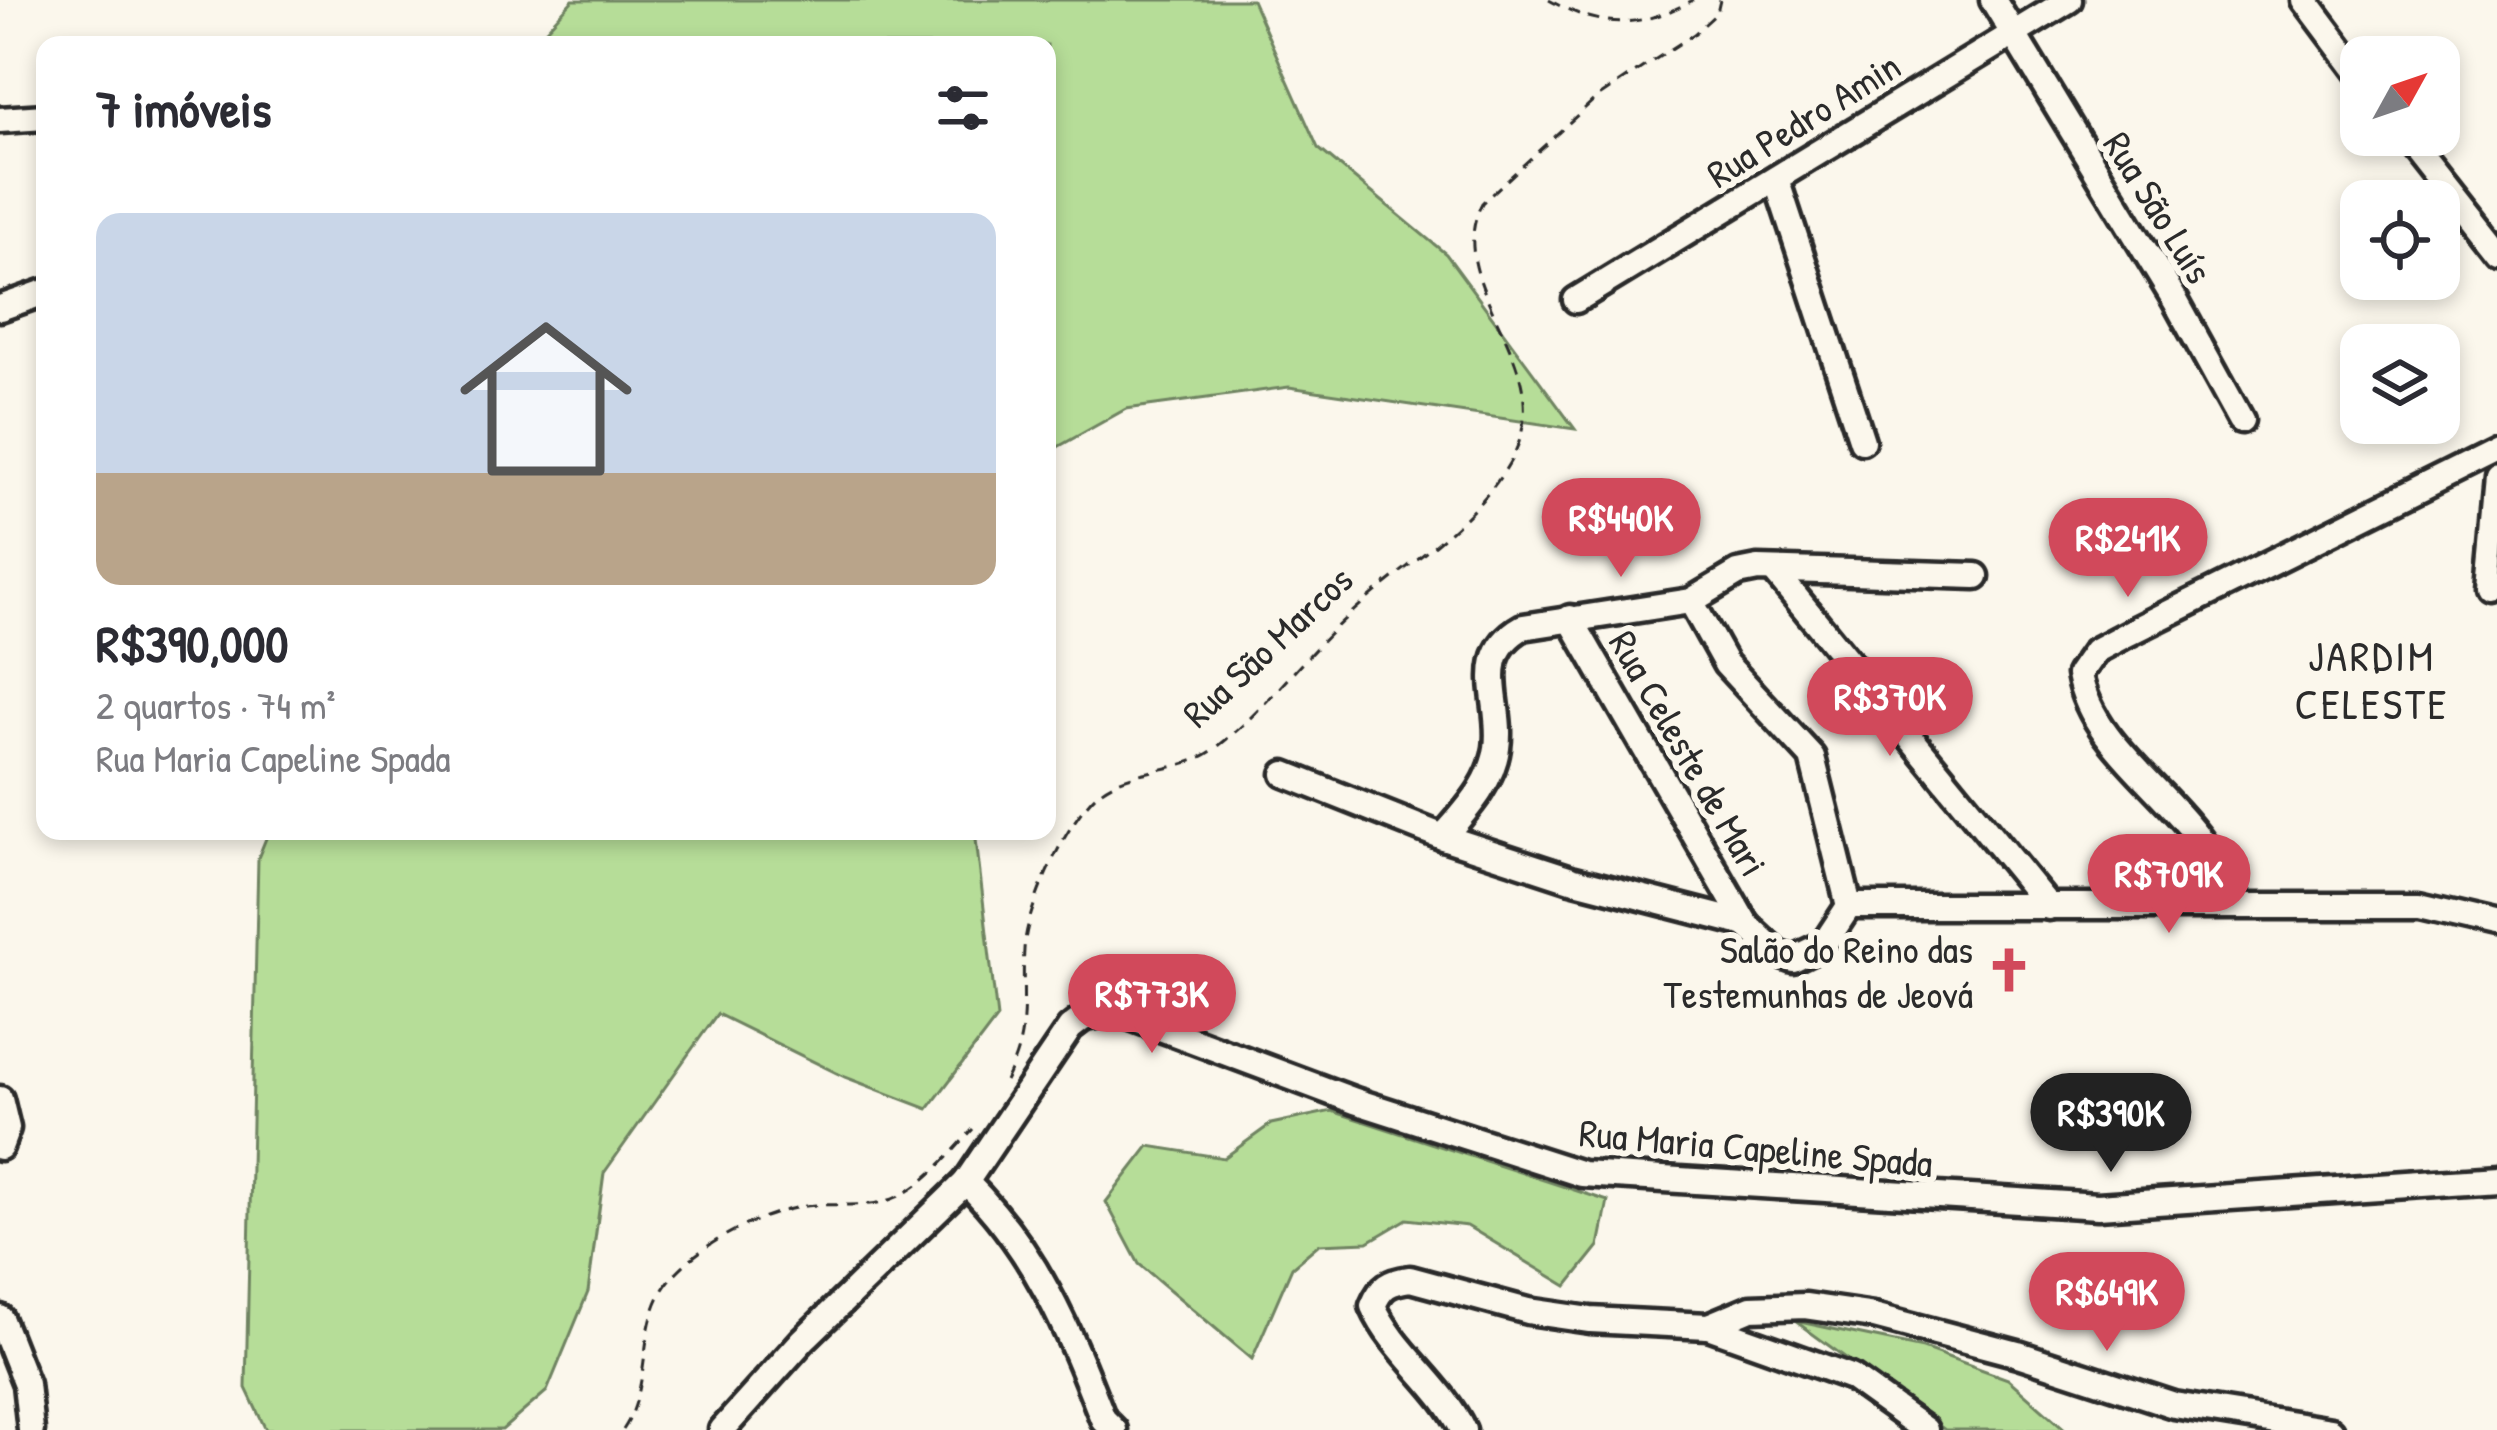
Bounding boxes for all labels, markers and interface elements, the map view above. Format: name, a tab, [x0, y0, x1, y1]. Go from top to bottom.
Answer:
north arrow	[2340, 36, 2460, 156]
map controls	[2340, 36, 2460, 444]
street label: Rua Pedro Amin	[1696, 39, 1910, 199]
text: 7 imóveis	[96, 74, 271, 143]
icon: filters	[930, 75, 996, 141]
street label: Rua São Luís	[2092, 121, 2226, 293]
button: locate	[2340, 180, 2460, 300]
icon: home	[438, 291, 654, 507]
button: layers	[2340, 324, 2460, 444]
pin: R$440K	[1523, 478, 1719, 580]
text: R$440K	[1569, 490, 1673, 543]
pin: R$241K	[2030, 498, 2226, 600]
text: R$241K	[2076, 510, 2180, 563]
street label: Rua São Marcos	[1170, 553, 1364, 739]
text: R$390,000	[96, 609, 288, 678]
street label: Rua Celeste de Mari	[1597, 621, 1781, 885]
district label: JARDIM CELESTE	[2295, 627, 2449, 732]
pin: R$370K	[1792, 657, 1988, 759]
text: R$370K	[1834, 669, 1946, 722]
text: 2 quartos · 74 m²	[96, 678, 335, 731]
text: Rua Maria Capeline Spada	[96, 731, 451, 784]
pin: R$709K	[2071, 834, 2267, 936]
text: R$709K	[2115, 846, 2223, 899]
place label: Salão do Reino das Testemunhas de Jeová	[1664, 922, 1973, 1020]
church icon: Salão do Reino das Testemunhas de Jeová	[1984, 945, 2034, 995]
pin: R$773K	[1054, 954, 1250, 1056]
text: R$773K	[1095, 966, 1209, 1019]
pin: R$390K	[2013, 1073, 2209, 1175]
text: R$390K	[2057, 1085, 2165, 1138]
street label: Rua Maria Capeline Spada	[1577, 1105, 1935, 1189]
pin: R$649K	[2009, 1252, 2205, 1354]
text: R$649K	[2056, 1264, 2158, 1317]

